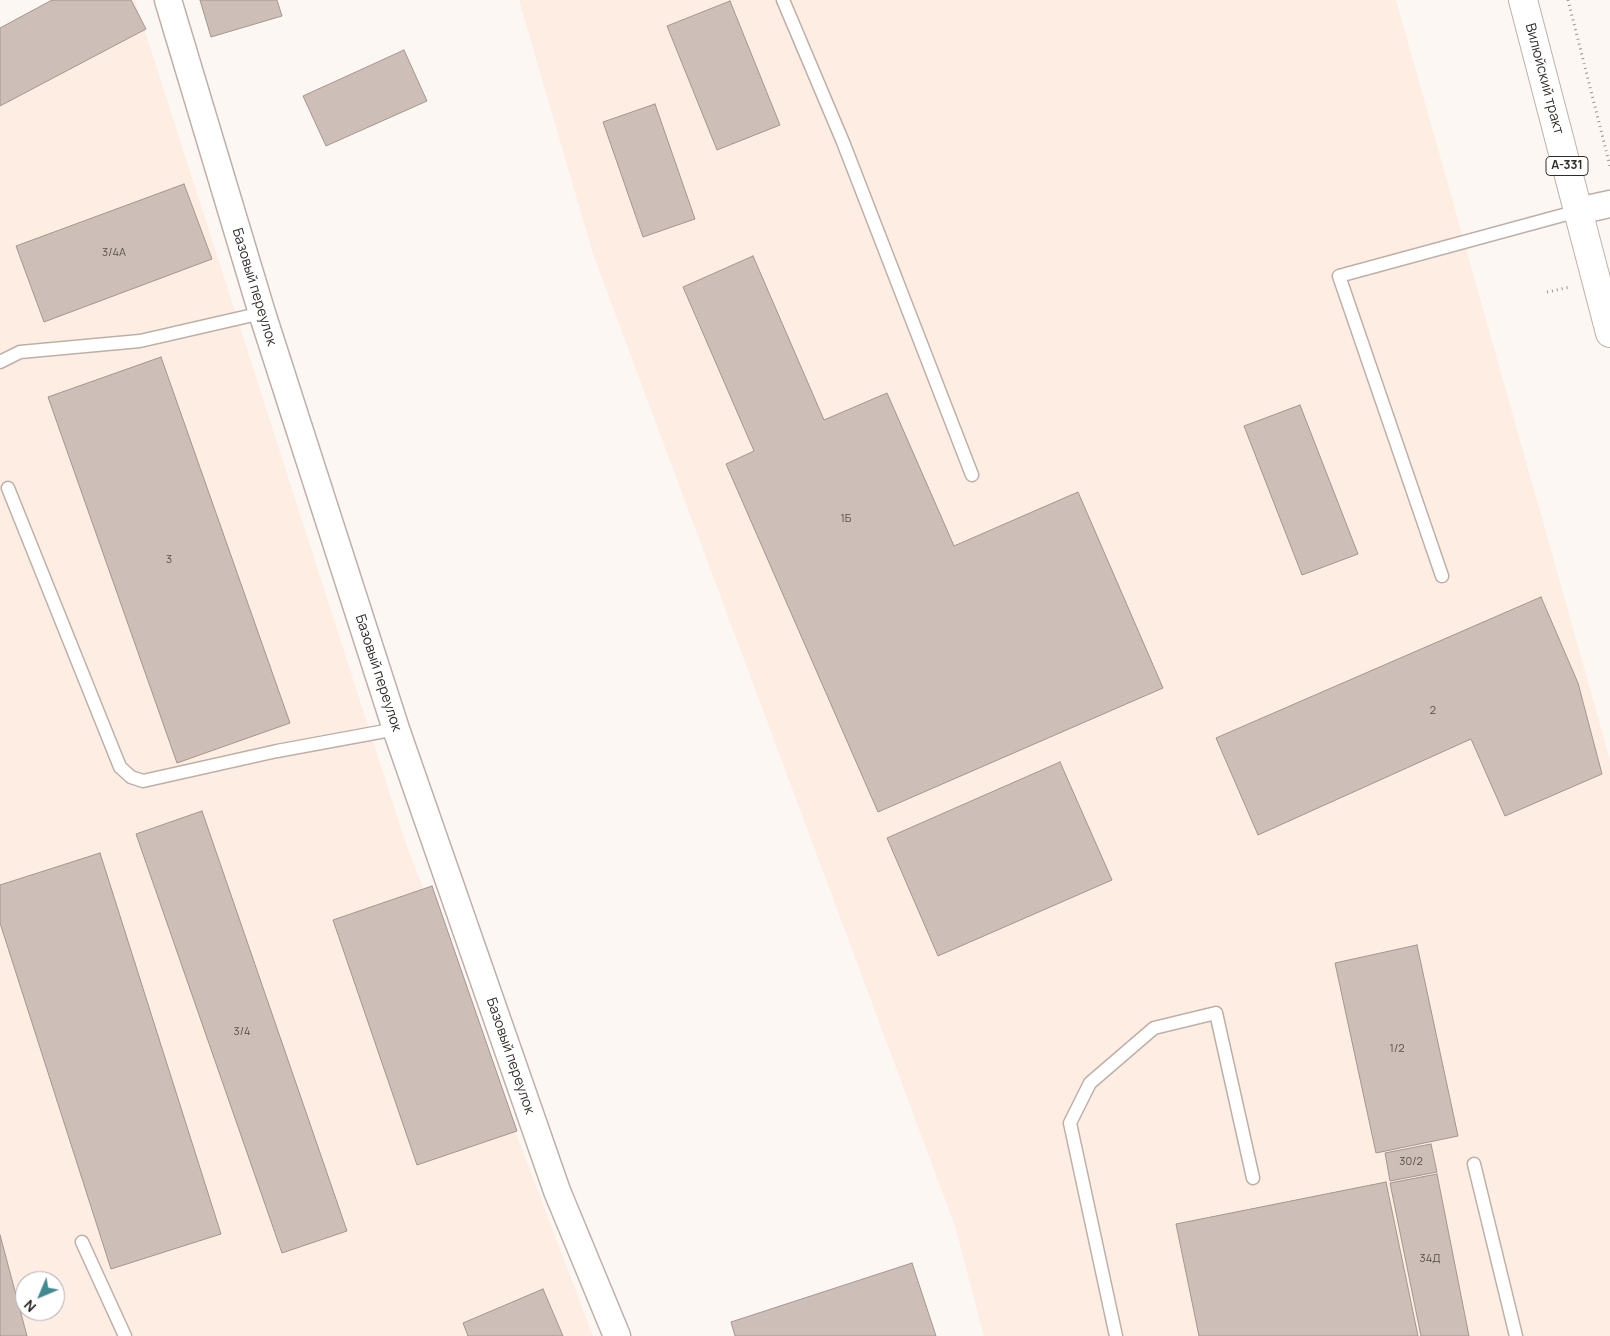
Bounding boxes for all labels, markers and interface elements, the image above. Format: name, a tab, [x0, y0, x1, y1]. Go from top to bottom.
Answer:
street label: Вилюйский тракт	[1521, 22, 1567, 136]
road number: А-331	[1546, 157, 1588, 176]
street label: Базовый переулок	[228, 226, 280, 348]
house number: 3/4А	[102, 246, 126, 260]
house number: 1Б	[841, 512, 851, 526]
house number: 3	[166, 553, 172, 567]
street label: Базовый переулок	[351, 612, 405, 734]
house number: 2	[1430, 704, 1436, 718]
street label: Базовый переулок	[482, 996, 538, 1116]
house number: 3/4	[234, 1025, 250, 1039]
house number: 1/2	[1390, 1042, 1404, 1056]
house number: 30/2	[1399, 1155, 1423, 1169]
house number: 34Д	[1420, 1252, 1440, 1266]
north arrow	[15, 1271, 65, 1321]
text: N	[19, 1296, 40, 1317]

